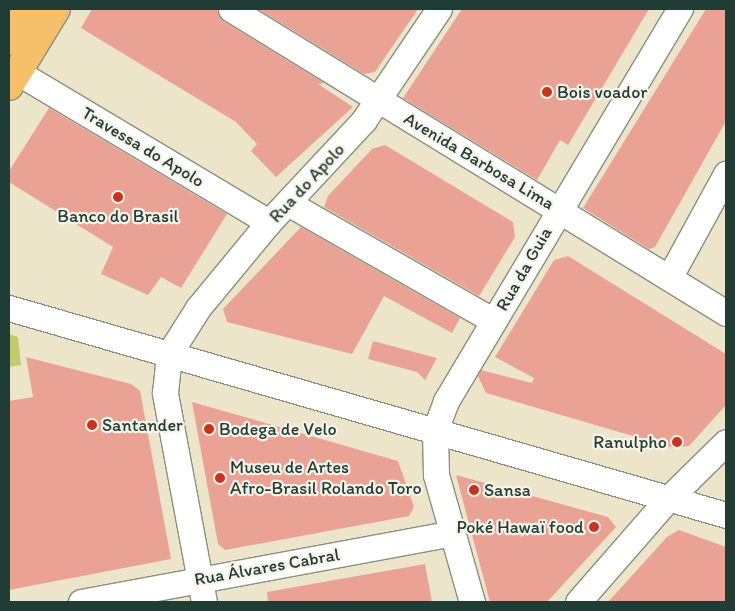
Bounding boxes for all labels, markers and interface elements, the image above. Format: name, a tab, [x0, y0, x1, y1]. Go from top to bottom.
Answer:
place label: Bois voador	[557, 81, 647, 103]
marker: Bois voador	[541, 86, 553, 98]
street label: Travessa do Apolo	[78, 102, 208, 192]
street label: Avenida Barbosa Lima	[400, 108, 558, 214]
street label: Rua do Apolo	[265, 139, 349, 227]
marker: Banco do Brasil	[112, 191, 124, 203]
place label: Banco do Brasil	[57, 205, 179, 227]
street label: Rua da Guia	[491, 223, 557, 315]
place label: Santander	[102, 414, 183, 436]
place label: Bodega de Velo	[219, 418, 336, 440]
marker: Santander	[86, 419, 98, 431]
marker: Bodega de Velo	[203, 423, 215, 435]
place label: Ranulpho	[593, 431, 667, 453]
marker: Ranulpho	[671, 436, 683, 448]
place label: Museu de Artes Afro-Brasil Rolando Toro	[230, 457, 421, 499]
marker: Museu de Artes Afro-Brasil Rolando Toro	[214, 472, 226, 484]
place label: Sansa	[484, 479, 531, 501]
marker: Sansa	[468, 484, 480, 496]
place label: Poké Hawaï food	[457, 516, 584, 538]
marker: Poké Hawaï food	[588, 521, 600, 533]
street label: Rua Álvares Cabral	[193, 544, 341, 590]

